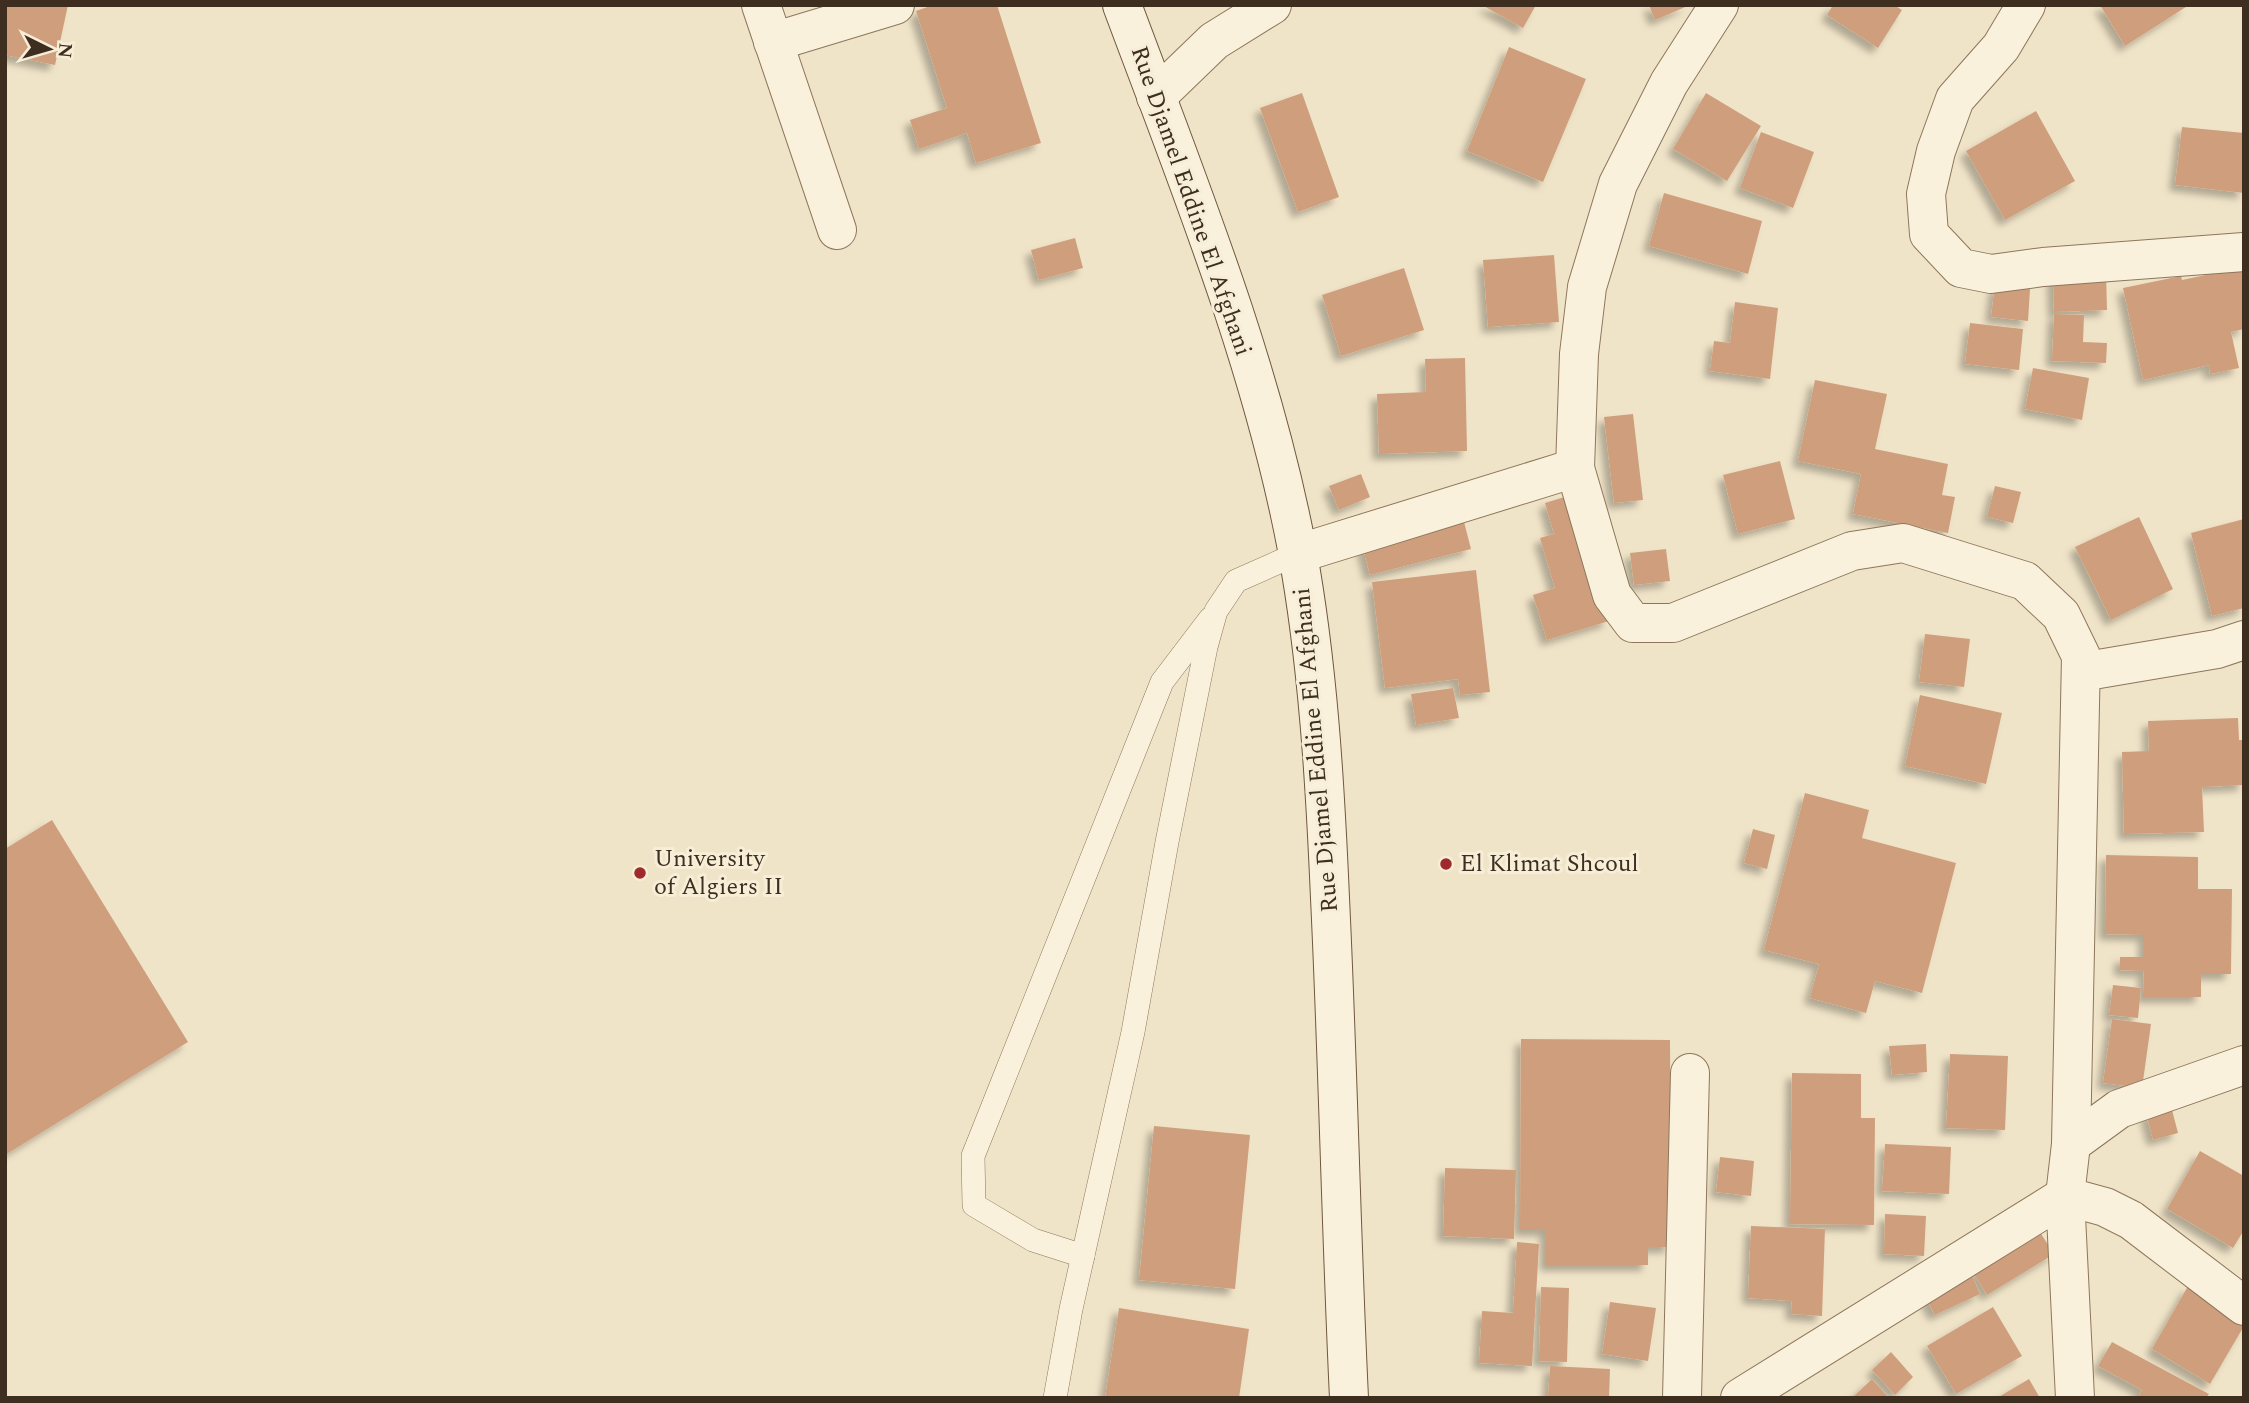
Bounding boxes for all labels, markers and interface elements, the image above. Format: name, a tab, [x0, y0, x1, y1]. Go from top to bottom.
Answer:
north arrow	[14, 14, 84, 84]
text: N	[49, 41, 80, 59]
street label: Rue Djamel Eddine El Afghani	[1121, 41, 1261, 361]
street label: Rue Djamel Eddine El Afghani	[1284, 586, 1348, 914]
place label: University of Algiers II	[654, 841, 783, 905]
place label: El Klimat Shcoul	[1460, 846, 1639, 882]
marker: El Klimat Shcoul	[1438, 856, 1454, 872]
marker: University of Algiers II	[632, 865, 648, 881]

